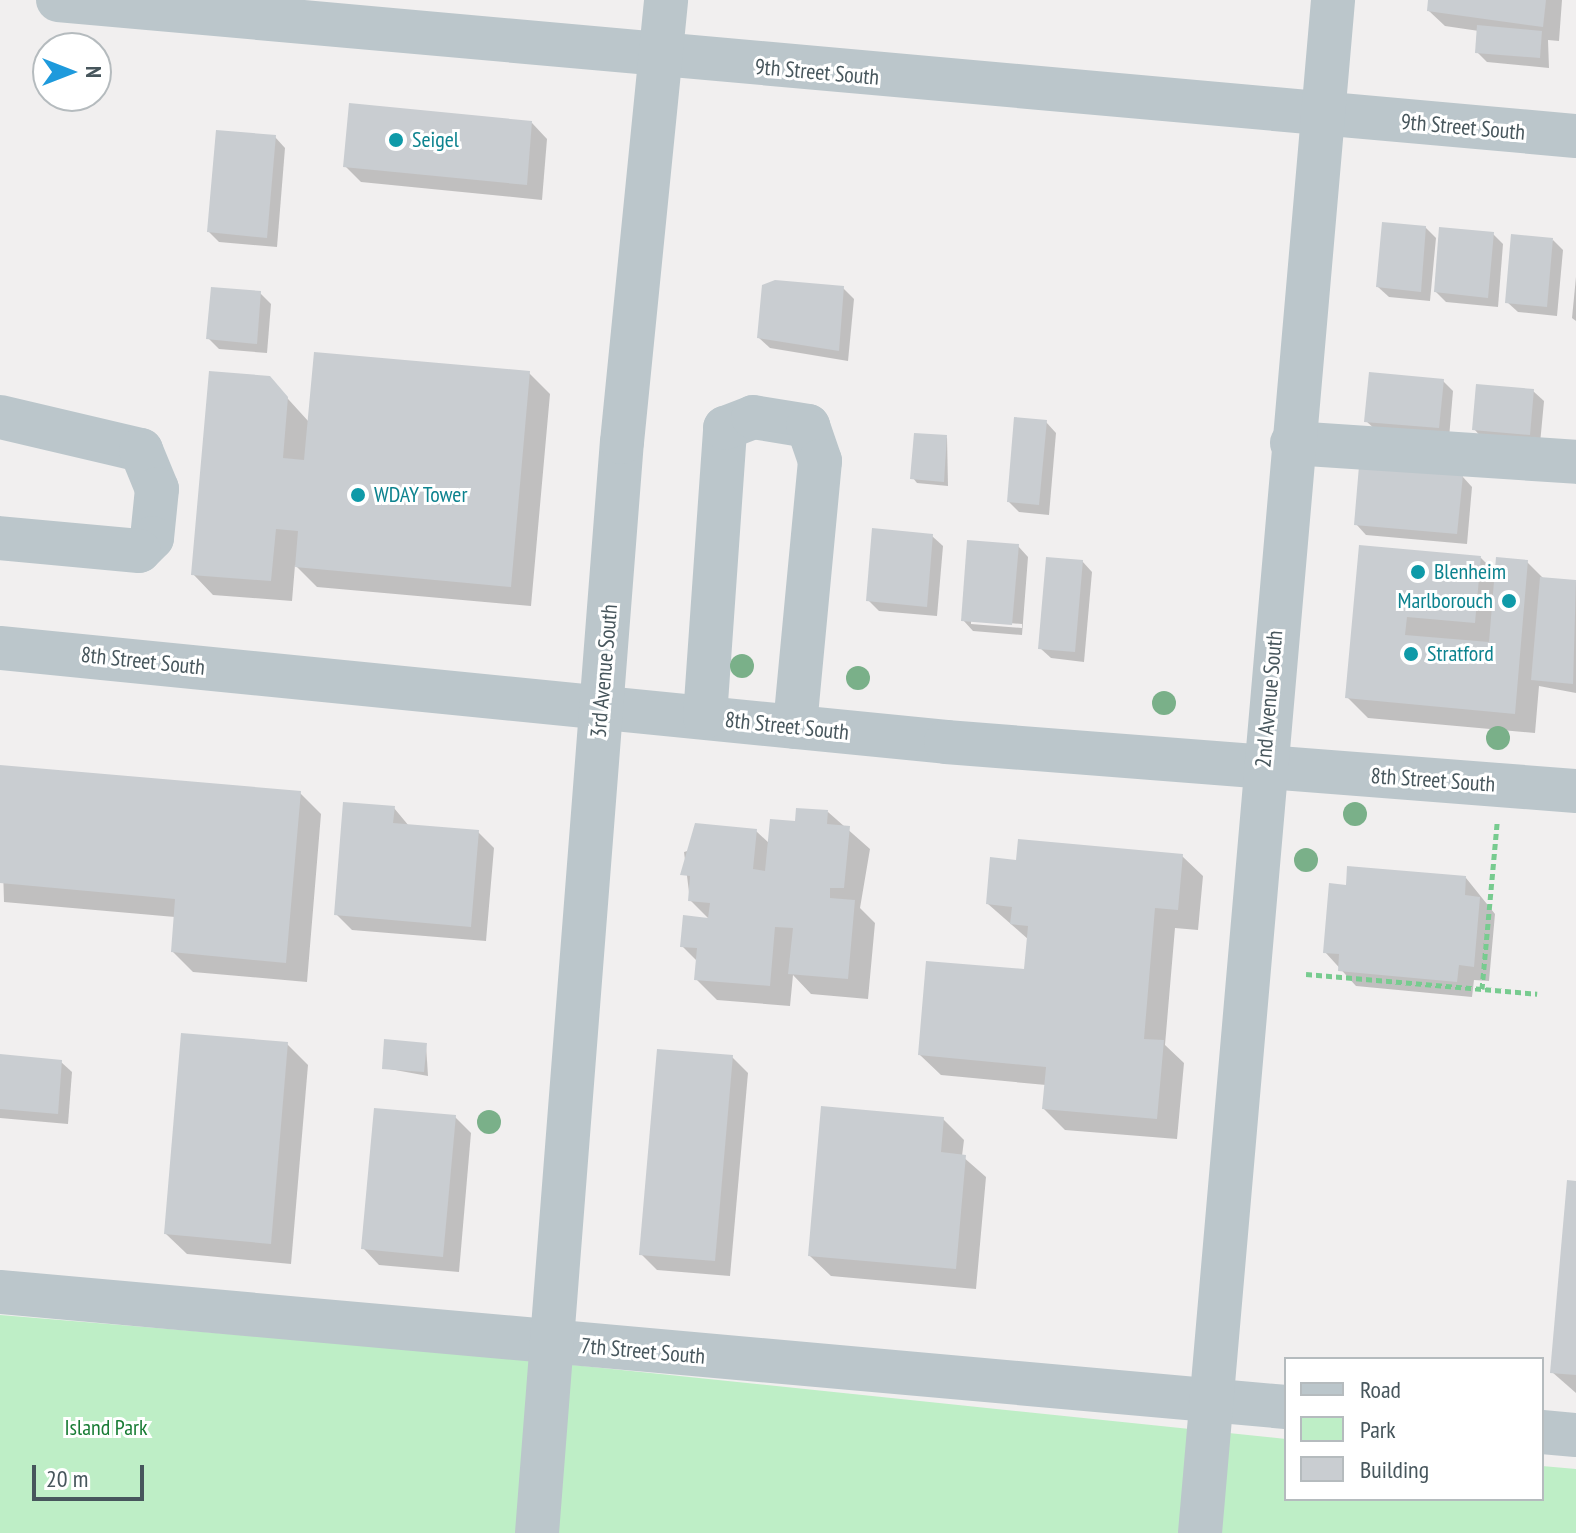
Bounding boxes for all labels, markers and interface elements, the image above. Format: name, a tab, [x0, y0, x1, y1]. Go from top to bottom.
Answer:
north arrow	[32, 32, 112, 112]
street label: 9th Street South	[754, 53, 880, 91]
text: N	[80, 66, 108, 78]
street label: 9th Street South	[1400, 108, 1526, 146]
place label: Seigel	[412, 127, 459, 153]
marker: Seigel	[387, 131, 405, 149]
place label: WDAY Tower	[374, 482, 468, 508]
marker: WDAY Tower	[349, 486, 367, 504]
place label: Blenheim	[1434, 559, 1506, 585]
marker: Blenheim	[1409, 563, 1427, 581]
place label: Marlborouch	[1397, 588, 1493, 614]
marker: Marlborouch	[1500, 592, 1518, 610]
street label: 3rd Avenue South	[585, 603, 623, 739]
street label: 2nd Avenue South	[1250, 629, 1288, 769]
street label: 8th Street South	[80, 641, 206, 681]
place label: Stratford	[1427, 641, 1494, 667]
marker: Stratford	[1402, 645, 1420, 663]
street label: 8th Street South	[724, 706, 850, 746]
street label: 8th Street South	[1370, 762, 1496, 798]
street label: 7th Street South	[580, 1332, 706, 1370]
legend	[1284, 1357, 1544, 1501]
text: Road	[1360, 1374, 1401, 1405]
text: Park	[1360, 1414, 1396, 1445]
park label: Island Park	[64, 1415, 148, 1441]
scale bar	[36, 1449, 148, 1499]
text: Building	[1360, 1454, 1429, 1485]
text: 20 m	[46, 1463, 88, 1494]

